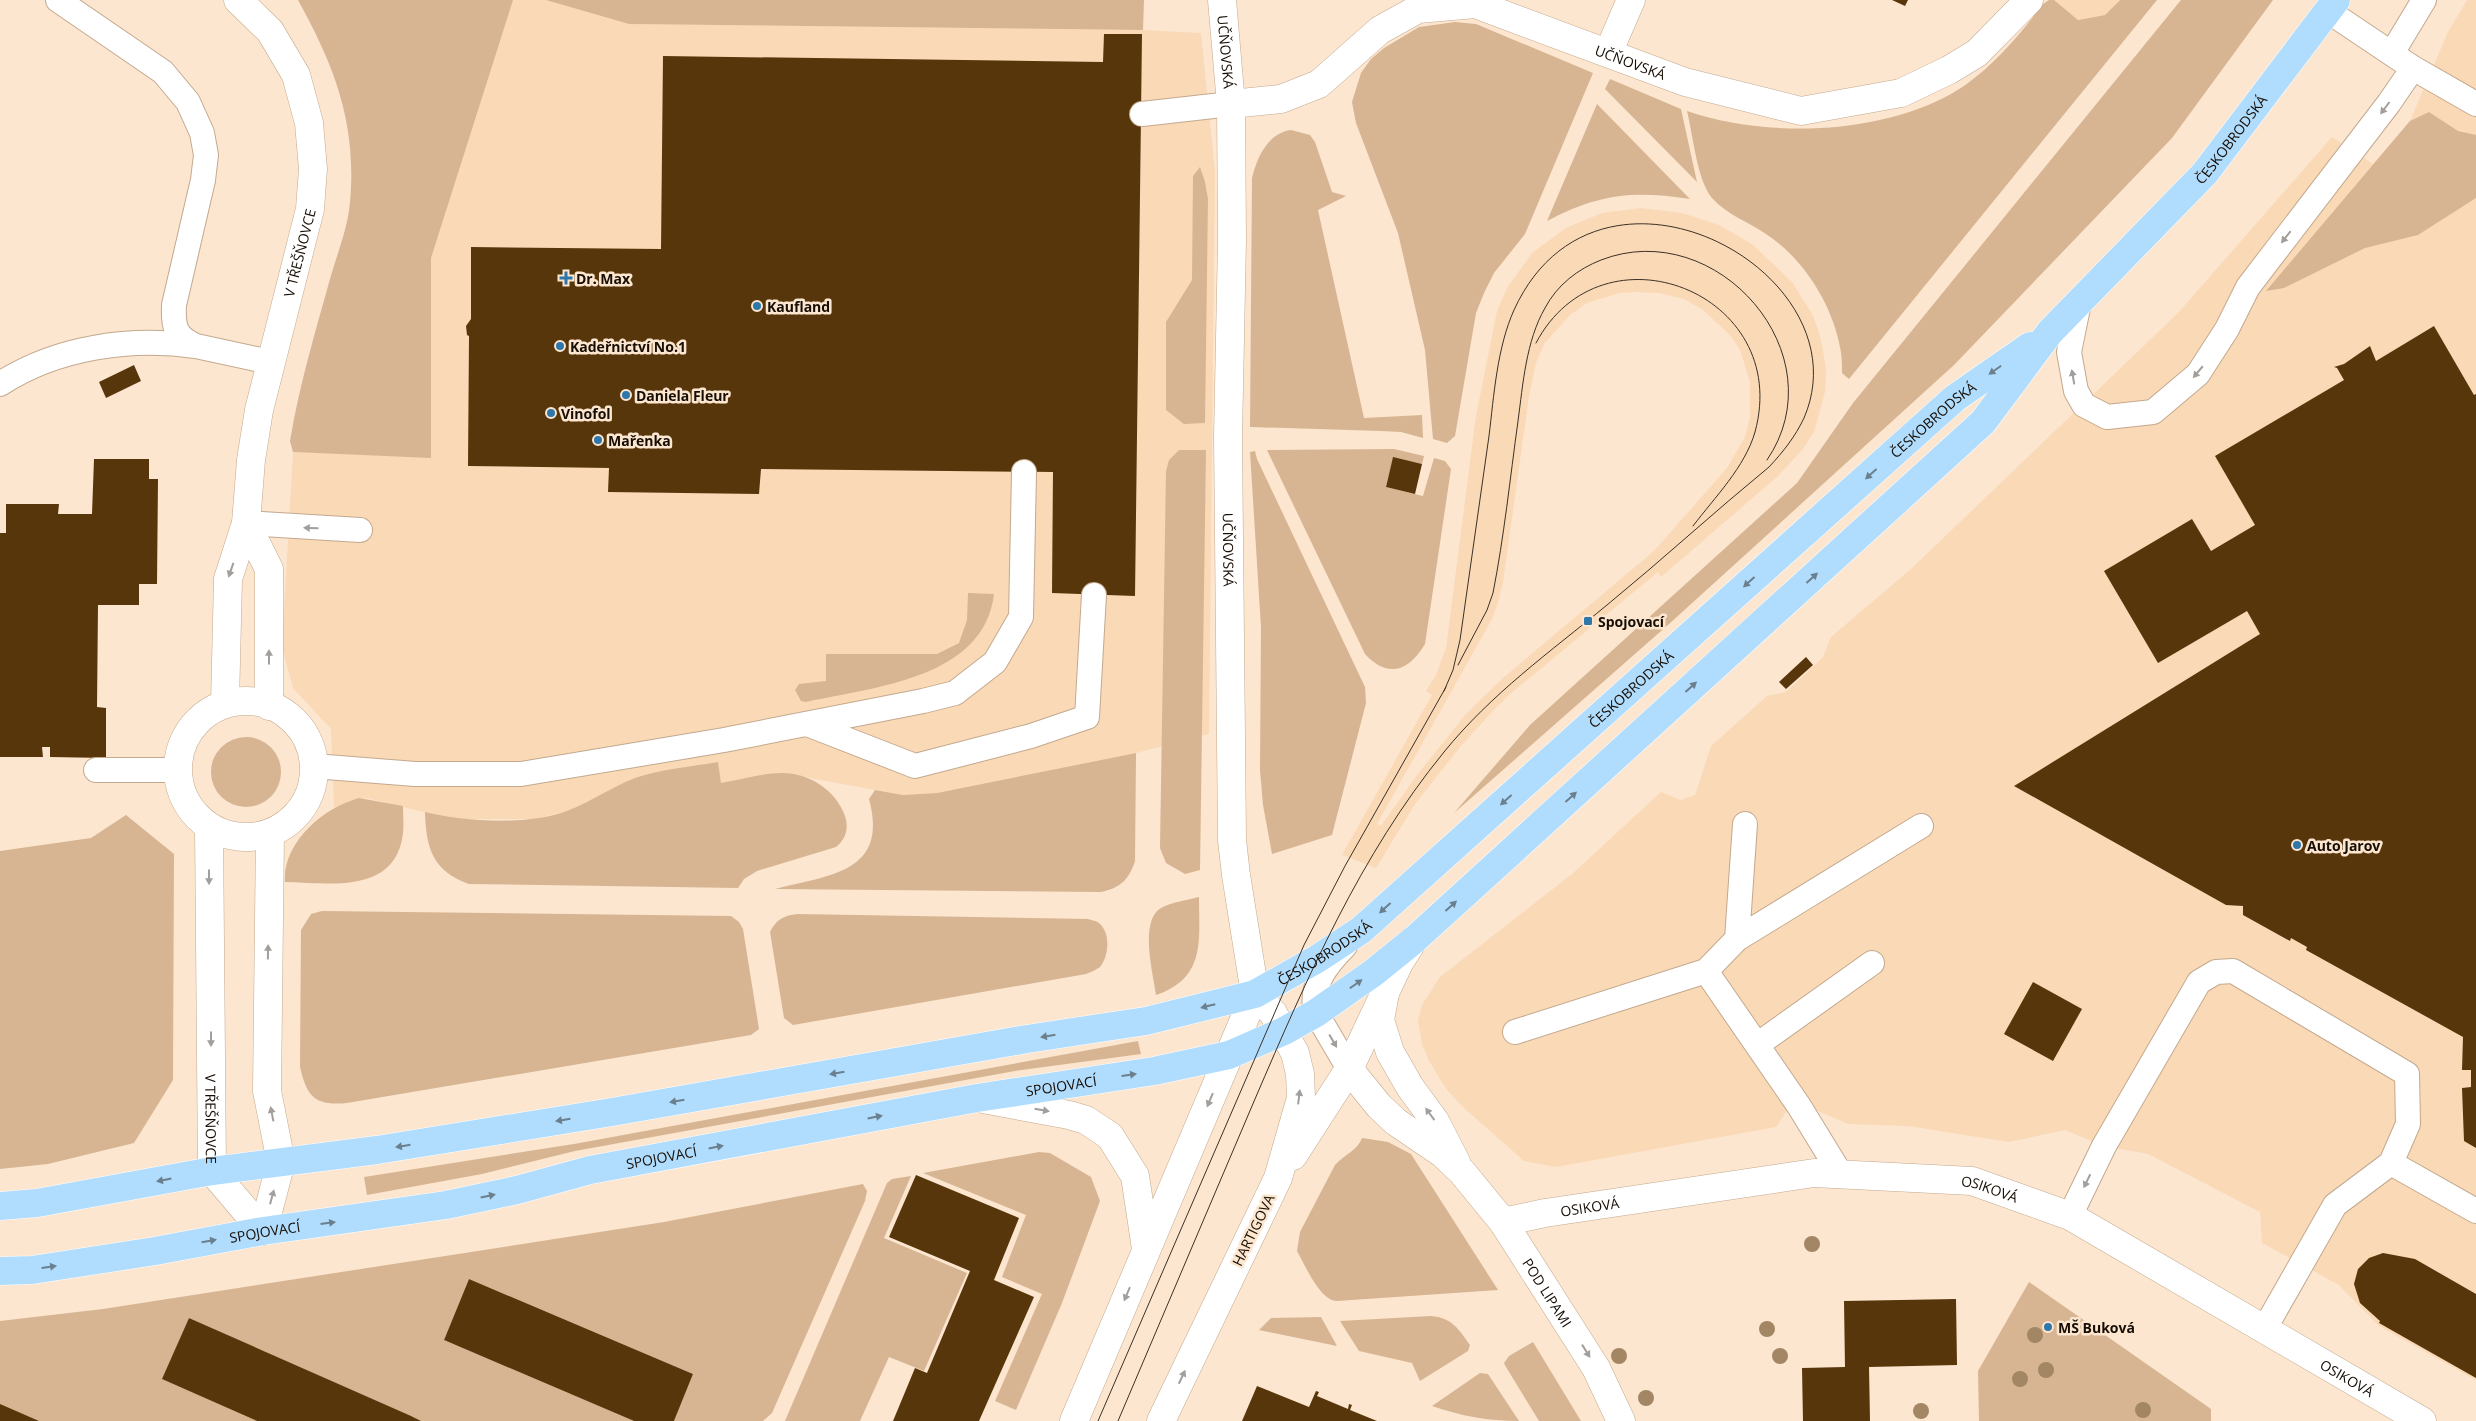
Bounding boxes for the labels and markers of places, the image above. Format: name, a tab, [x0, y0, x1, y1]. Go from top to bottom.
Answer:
place label: Dr. Max	[576, 269, 631, 288]
marker: Dr. Max	[560, 272, 572, 284]
place label: Kaufland	[767, 297, 830, 316]
marker: Kaufland	[751, 300, 763, 312]
place label: Kadeřnictví No.1	[570, 337, 686, 356]
marker: Kadeřnictví No.1	[554, 340, 566, 352]
place label: Daniela Fleur	[636, 386, 729, 405]
marker: Daniela Fleur	[620, 389, 632, 401]
place label: Vinofol	[561, 404, 611, 423]
marker: Vinofol	[545, 407, 557, 419]
place label: Mařenka	[608, 431, 671, 450]
marker: Mařenka	[592, 434, 604, 446]
place label: Spojovací	[1598, 612, 1665, 631]
marker: Spojovací	[1582, 615, 1594, 627]
place label: Auto Jarov	[2307, 836, 2380, 855]
marker: Auto Jarov	[2291, 839, 2303, 851]
place label: MŠ Buková	[2058, 1318, 2135, 1337]
marker: MŠ Buková	[2042, 1321, 2054, 1333]

